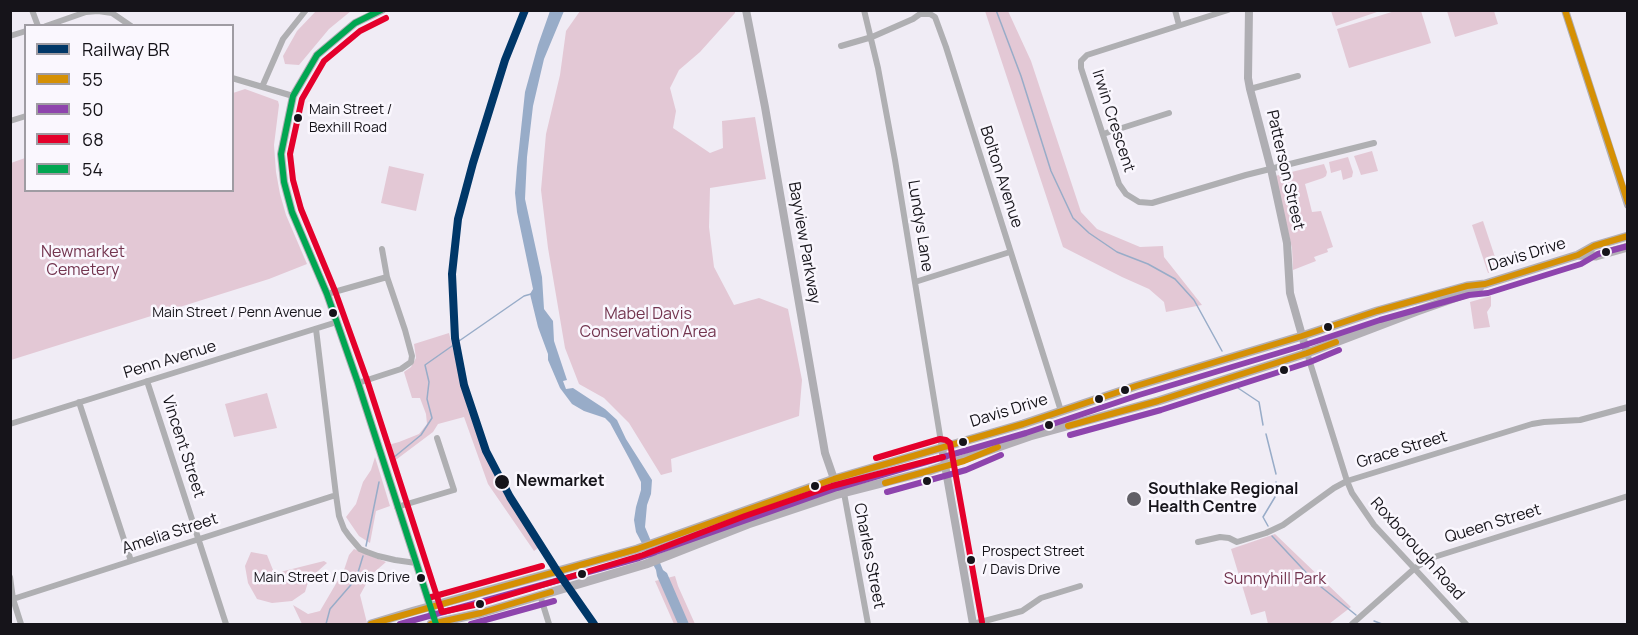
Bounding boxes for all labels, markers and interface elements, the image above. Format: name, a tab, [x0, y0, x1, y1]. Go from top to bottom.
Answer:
legend	[24, 24, 234, 192]
text: Railway BR	[82, 37, 170, 61]
text: 55	[82, 67, 103, 91]
street label: Irwin Crescent	[1087, 67, 1139, 175]
text: 50	[82, 97, 103, 121]
place label: Main Street / Bexhill Road	[309, 102, 392, 134]
street label: Patterson Street	[1262, 108, 1308, 232]
marker: Main Street / Bexhill Road	[292, 112, 304, 124]
street label: Bolton Avenue	[975, 124, 1027, 230]
text: 68	[82, 127, 104, 151]
text: 54	[82, 157, 103, 181]
street label: Lundys Lane	[903, 179, 937, 273]
street label: Bayview Parkway	[784, 180, 824, 306]
street label: Davis Drive	[1486, 234, 1568, 276]
park label: Newmarket Cemetery	[41, 243, 125, 281]
unlabelled marker	[1600, 246, 1612, 258]
place label: Main Street / Penn Avenue	[152, 305, 322, 321]
park label: Mabel Davis Conservation Area	[580, 305, 716, 343]
marker: Main Street / Penn Avenue	[327, 307, 339, 319]
unlabelled marker	[1322, 321, 1334, 333]
street label: Penn Avenue	[121, 337, 219, 383]
unlabelled marker	[1278, 364, 1290, 376]
unlabelled marker	[1119, 384, 1131, 396]
street label: Davis Drive	[968, 390, 1050, 432]
street label: Vincent Street	[157, 393, 209, 501]
unlabelled marker	[1093, 393, 1105, 405]
unlabelled marker	[1043, 419, 1055, 431]
street label: Grace Street	[1354, 427, 1450, 473]
unlabelled marker	[957, 436, 969, 448]
place label: Newmarket	[516, 472, 605, 492]
marker: Newmarket	[493, 473, 511, 491]
unlabelled marker	[921, 475, 933, 487]
unlabelled marker	[809, 480, 821, 492]
place label: Southlake Regional Health Centre	[1148, 480, 1298, 518]
marker: Southlake Regional Health Centre	[1125, 490, 1143, 508]
street label: Roxborough Road	[1366, 494, 1468, 604]
street label: Queen Street	[1443, 500, 1543, 548]
street label: Charles Street	[849, 502, 889, 610]
street label: Amelia Street	[120, 509, 220, 559]
place label: Prospect Street / Davis Drive	[982, 544, 1085, 576]
marker: Prospect Street / Davis Drive	[965, 554, 977, 566]
unlabelled marker	[576, 568, 588, 580]
place label: Main Street / Davis Drive	[254, 570, 410, 586]
park label: Sunnyhill Park	[1224, 570, 1326, 590]
marker: Main Street / Davis Drive	[415, 572, 427, 584]
unlabelled marker	[474, 598, 486, 610]

